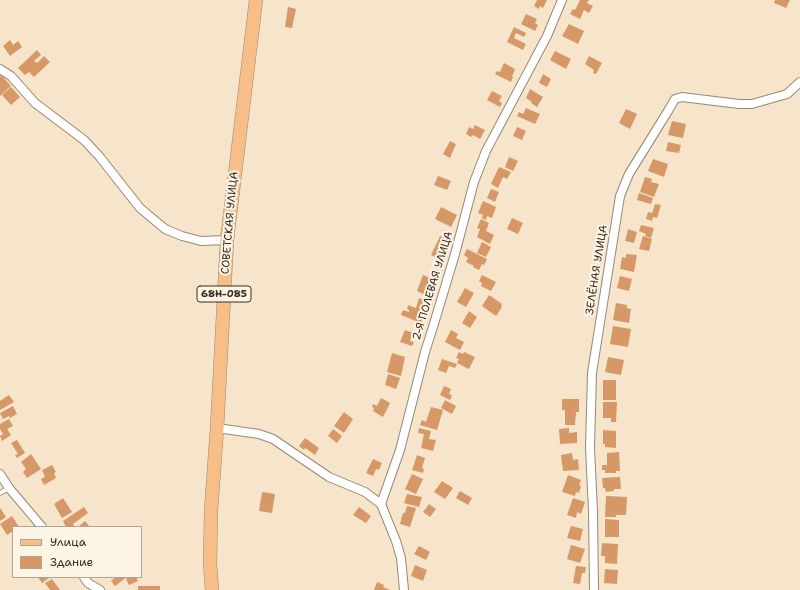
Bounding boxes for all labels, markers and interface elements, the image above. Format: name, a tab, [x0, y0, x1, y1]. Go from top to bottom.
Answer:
street label: СОВЕТСКАЯ УЛИЦА	[219, 171, 241, 275]
street label: ЗЕЛЁНАЯ УЛИЦА	[583, 224, 611, 316]
street label: 2-Я ПОЛЕВАЯ УЛИЦА	[410, 230, 456, 342]
road number: 68Н-085	[197, 286, 251, 302]
legend	[12, 526, 142, 578]
text: Улица	[50, 534, 86, 550]
text: Здание	[50, 554, 93, 570]

